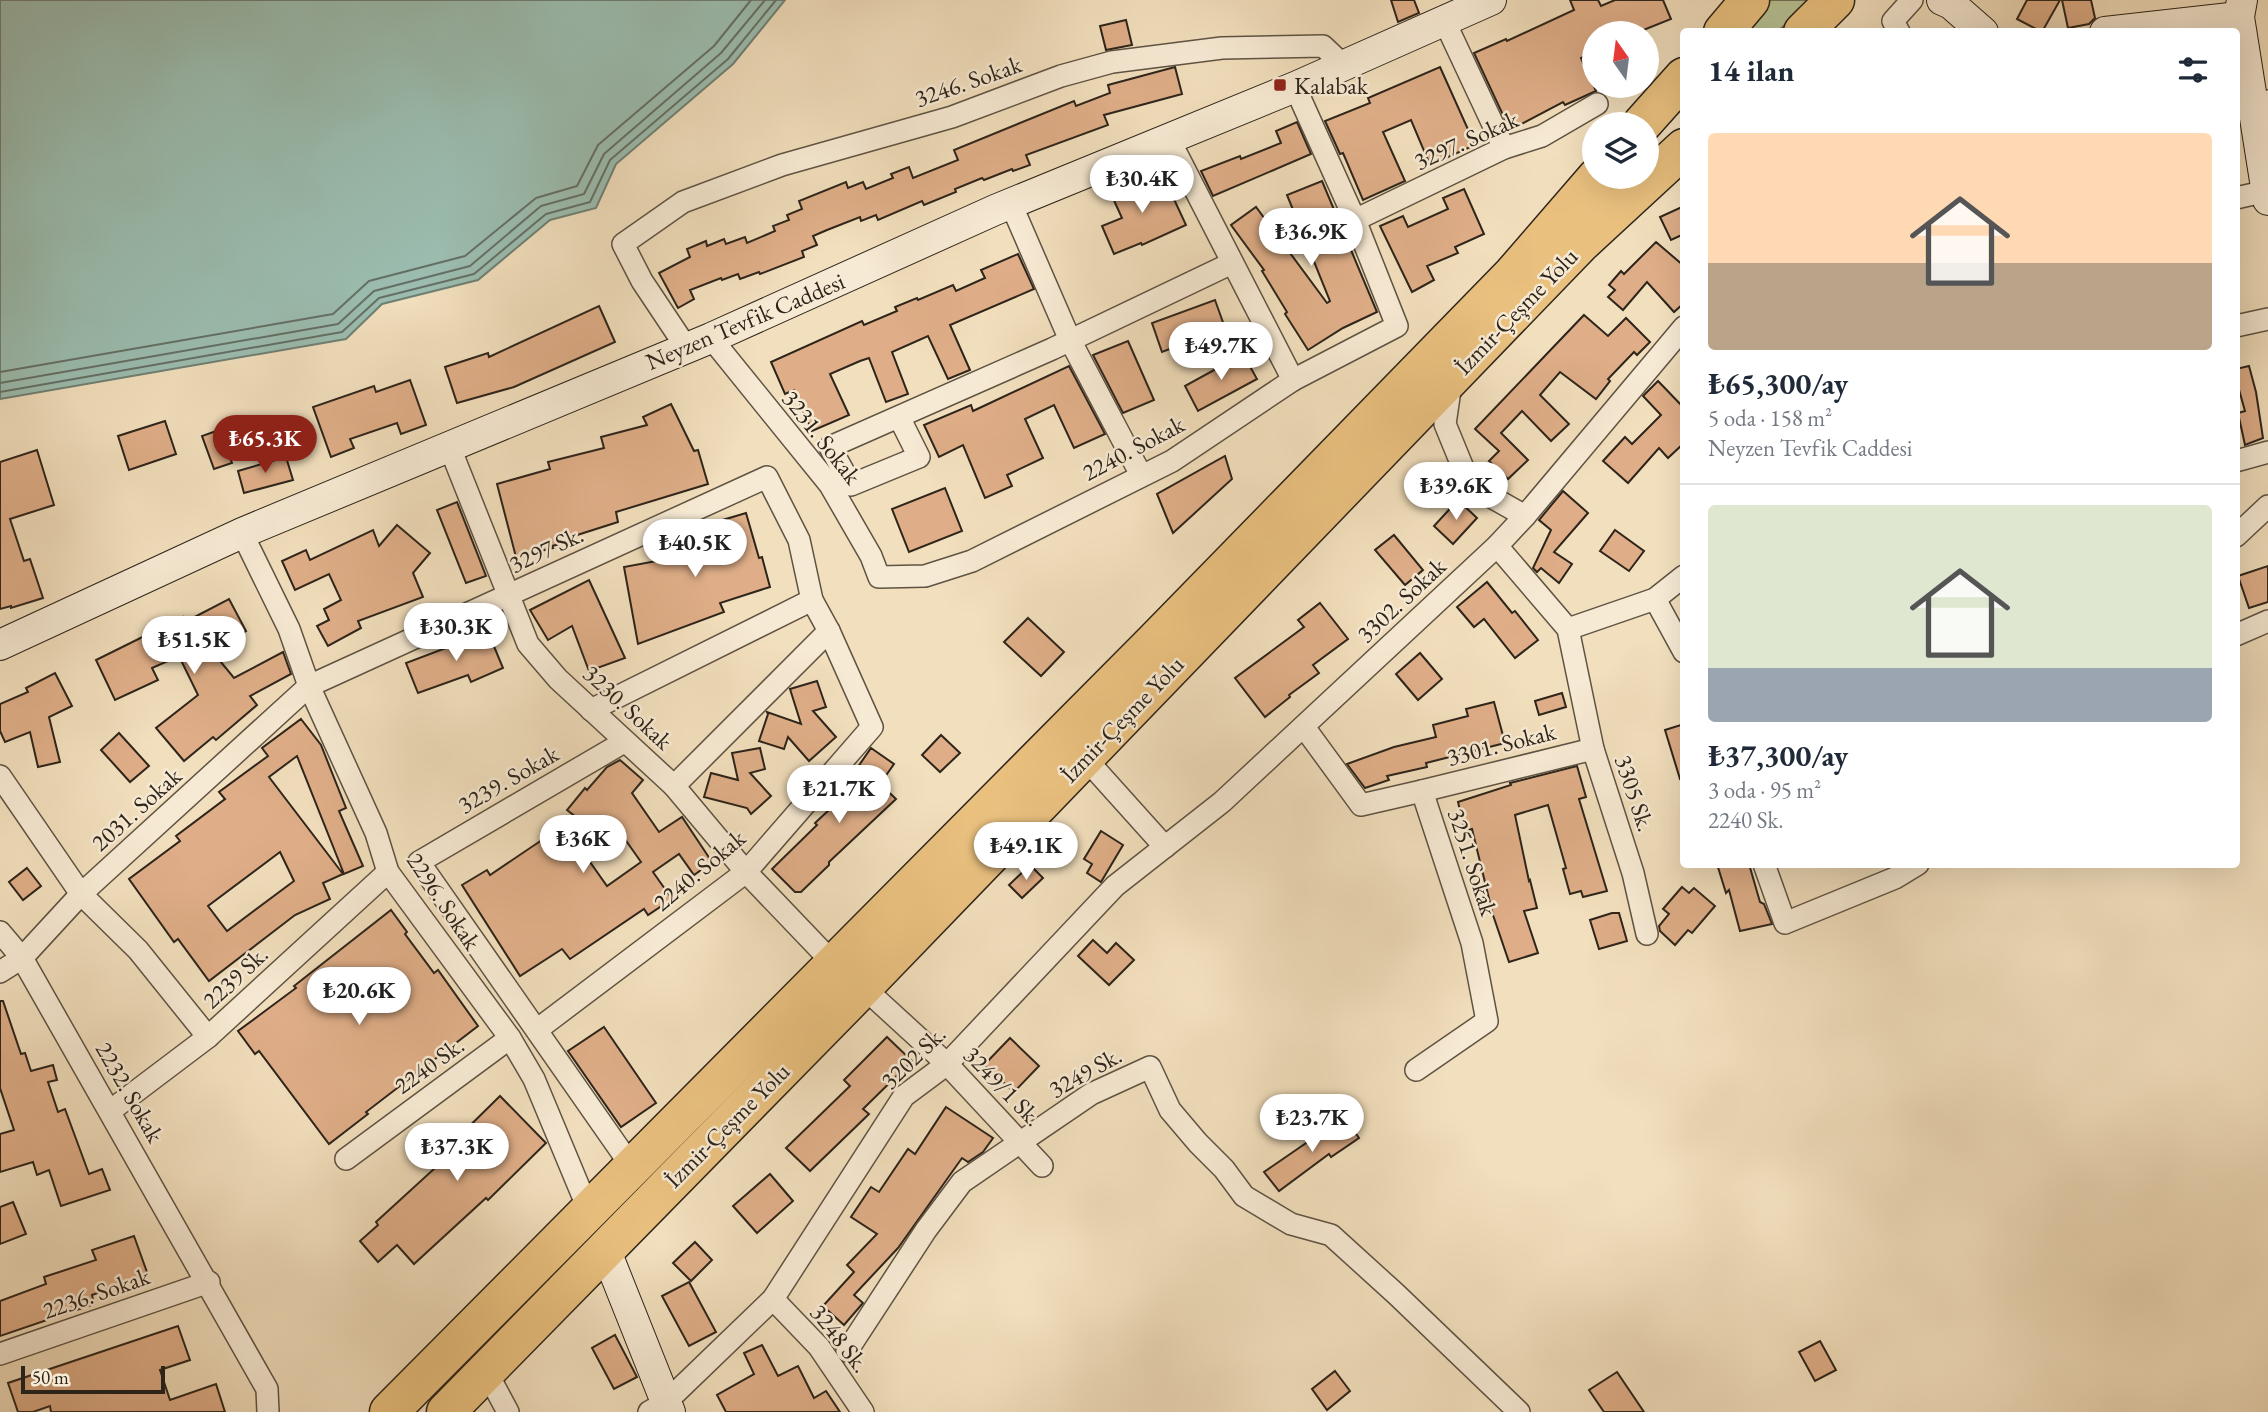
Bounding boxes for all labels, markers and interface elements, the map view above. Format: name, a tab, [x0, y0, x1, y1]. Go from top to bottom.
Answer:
north arrow	[1582, 21, 1659, 98]
map controls	[1582, 21, 1659, 189]
street label: 3246. Sokak	[910, 48, 1026, 114]
text: 14 ilan	[1708, 51, 1794, 90]
icon: filters	[2174, 51, 2212, 89]
place label: Kalabak	[1294, 70, 1369, 101]
marker: Kalabak	[1272, 77, 1288, 93]
street label: 3297. Sokak	[1409, 103, 1524, 177]
button: layers	[1582, 112, 1659, 189]
pin: ₺30.4K	[1085, 156, 1199, 215]
text: ₺30.4K	[1106, 163, 1178, 193]
icon: home	[1897, 178, 2023, 304]
pin: ₺36.9K	[1254, 208, 1368, 268]
text: ₺36.9K	[1275, 216, 1347, 246]
street label: İzmir-Çeşme Yolu	[1448, 241, 1585, 381]
street label: Neyzen Tevfik Caddesi	[641, 265, 849, 377]
pin: ₺49.7K	[1164, 322, 1278, 382]
text: ₺49.7K	[1185, 330, 1257, 360]
text: ₺65,300/ay	[1708, 364, 1848, 403]
street label: 3231. Sokak	[776, 384, 869, 491]
text: 5 oda · 158 m²	[1708, 403, 1832, 433]
street label: 2240. Sokak	[1077, 408, 1190, 488]
pin: ₺65.3K	[208, 416, 322, 475]
text: ₺65.3K	[229, 423, 301, 453]
text: Neyzen Tevfik Caddesi	[1708, 433, 1912, 463]
pin: ₺39.6K	[1399, 462, 1513, 522]
text: ₺39.6K	[1420, 470, 1492, 500]
street label: 3297 Sk.	[504, 518, 588, 580]
pin: ₺40.5K	[638, 520, 752, 579]
text: ₺40.5K	[659, 527, 731, 557]
street label: 3302. Sokak	[1350, 550, 1453, 649]
icon: home	[1897, 550, 2023, 676]
pin: ₺30.3K	[399, 604, 513, 663]
text: ₺30.3K	[420, 611, 492, 641]
pin: ₺51.5K	[137, 616, 251, 676]
text: ₺51.5K	[158, 624, 230, 654]
street label: İzmir-Çeşme Yolu	[1054, 649, 1191, 789]
street label: 3230. Sokak	[577, 658, 680, 757]
street label: 3301. Sokak	[1443, 715, 1559, 772]
text: ₺37,300/ay	[1708, 736, 1848, 775]
street label: 3239. Sokak	[452, 737, 565, 820]
street label: 3305 Sk.	[1608, 751, 1662, 835]
street label: 2031. Sokak	[84, 760, 188, 858]
pin: ₺21.7K	[782, 766, 896, 825]
text: ₺21.7K	[803, 773, 875, 803]
text: 3 oda · 95 m²	[1708, 775, 1821, 805]
street label: 3251. Sokak	[1441, 804, 1505, 920]
text: 2240 Sk.	[1708, 805, 1784, 835]
pin: ₺36K	[542, 816, 624, 875]
street label: 2240. Sokak	[646, 822, 752, 918]
pin: ₺49.1K	[969, 822, 1083, 882]
text: ₺36K	[556, 823, 610, 853]
text: ₺49.1K	[990, 830, 1062, 860]
street label: 2296. Sokak	[400, 846, 488, 956]
street label: 2239 Sk.	[196, 939, 274, 1015]
pin: ₺20.6K	[302, 968, 416, 1027]
text: ₺20.6K	[323, 975, 395, 1005]
street label: 3202 Sk.	[874, 1018, 952, 1096]
street label: 2240 Sk.	[388, 1029, 470, 1101]
street label: 2232. Sokak	[89, 1036, 172, 1149]
street label: 3249/1 Sk.	[957, 1039, 1049, 1133]
street label: 3249 Sk.	[1043, 1039, 1127, 1105]
street label: İzmir-Çeşme Yolu	[658, 1056, 796, 1194]
pin: ₺23.7K	[1255, 1094, 1369, 1154]
text: ₺23.7K	[1276, 1102, 1348, 1132]
pin: ₺37.3K	[400, 1124, 514, 1183]
text: ₺37.3K	[421, 1131, 493, 1161]
street label: 2236. Sokak	[38, 1260, 154, 1326]
street label: 3248 Sk.	[804, 1297, 876, 1379]
scale bar	[21, 1363, 164, 1395]
text: 50 m	[32, 1365, 69, 1390]

